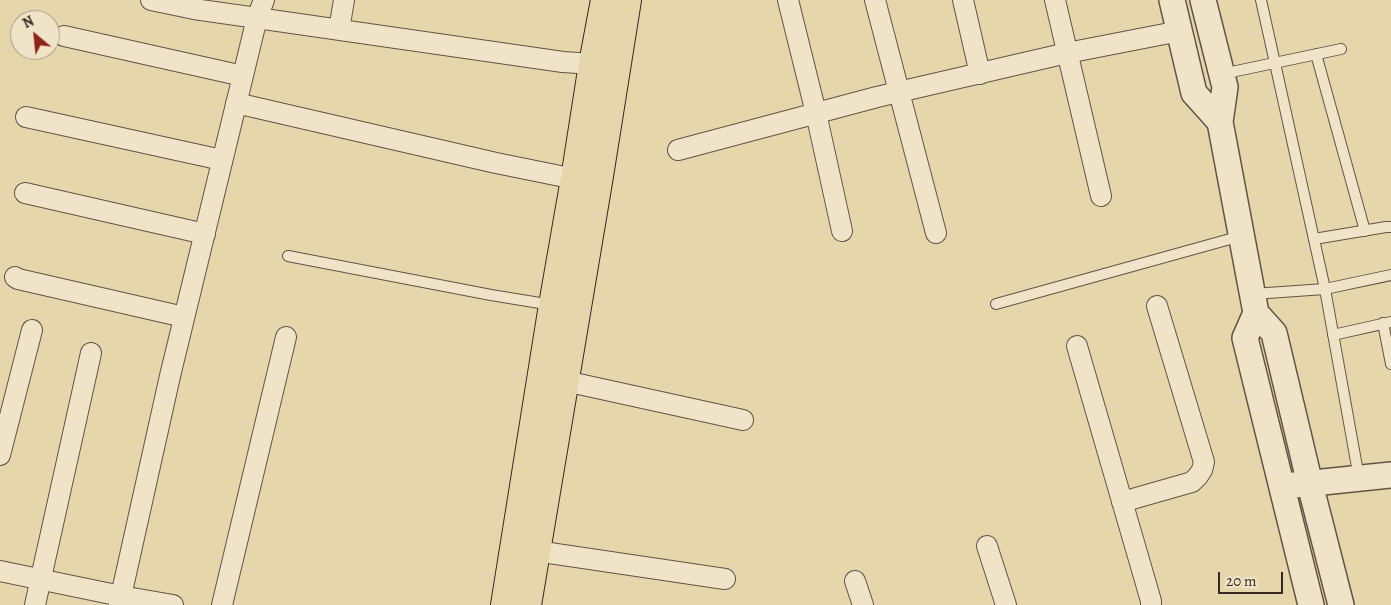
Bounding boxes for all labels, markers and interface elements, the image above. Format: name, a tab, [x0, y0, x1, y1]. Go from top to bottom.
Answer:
north arrow	[10, 10, 60, 60]
text: N	[19, 11, 37, 33]
scale bar	[1221, 562, 1286, 594]
text: 20 m	[1226, 571, 1257, 591]

